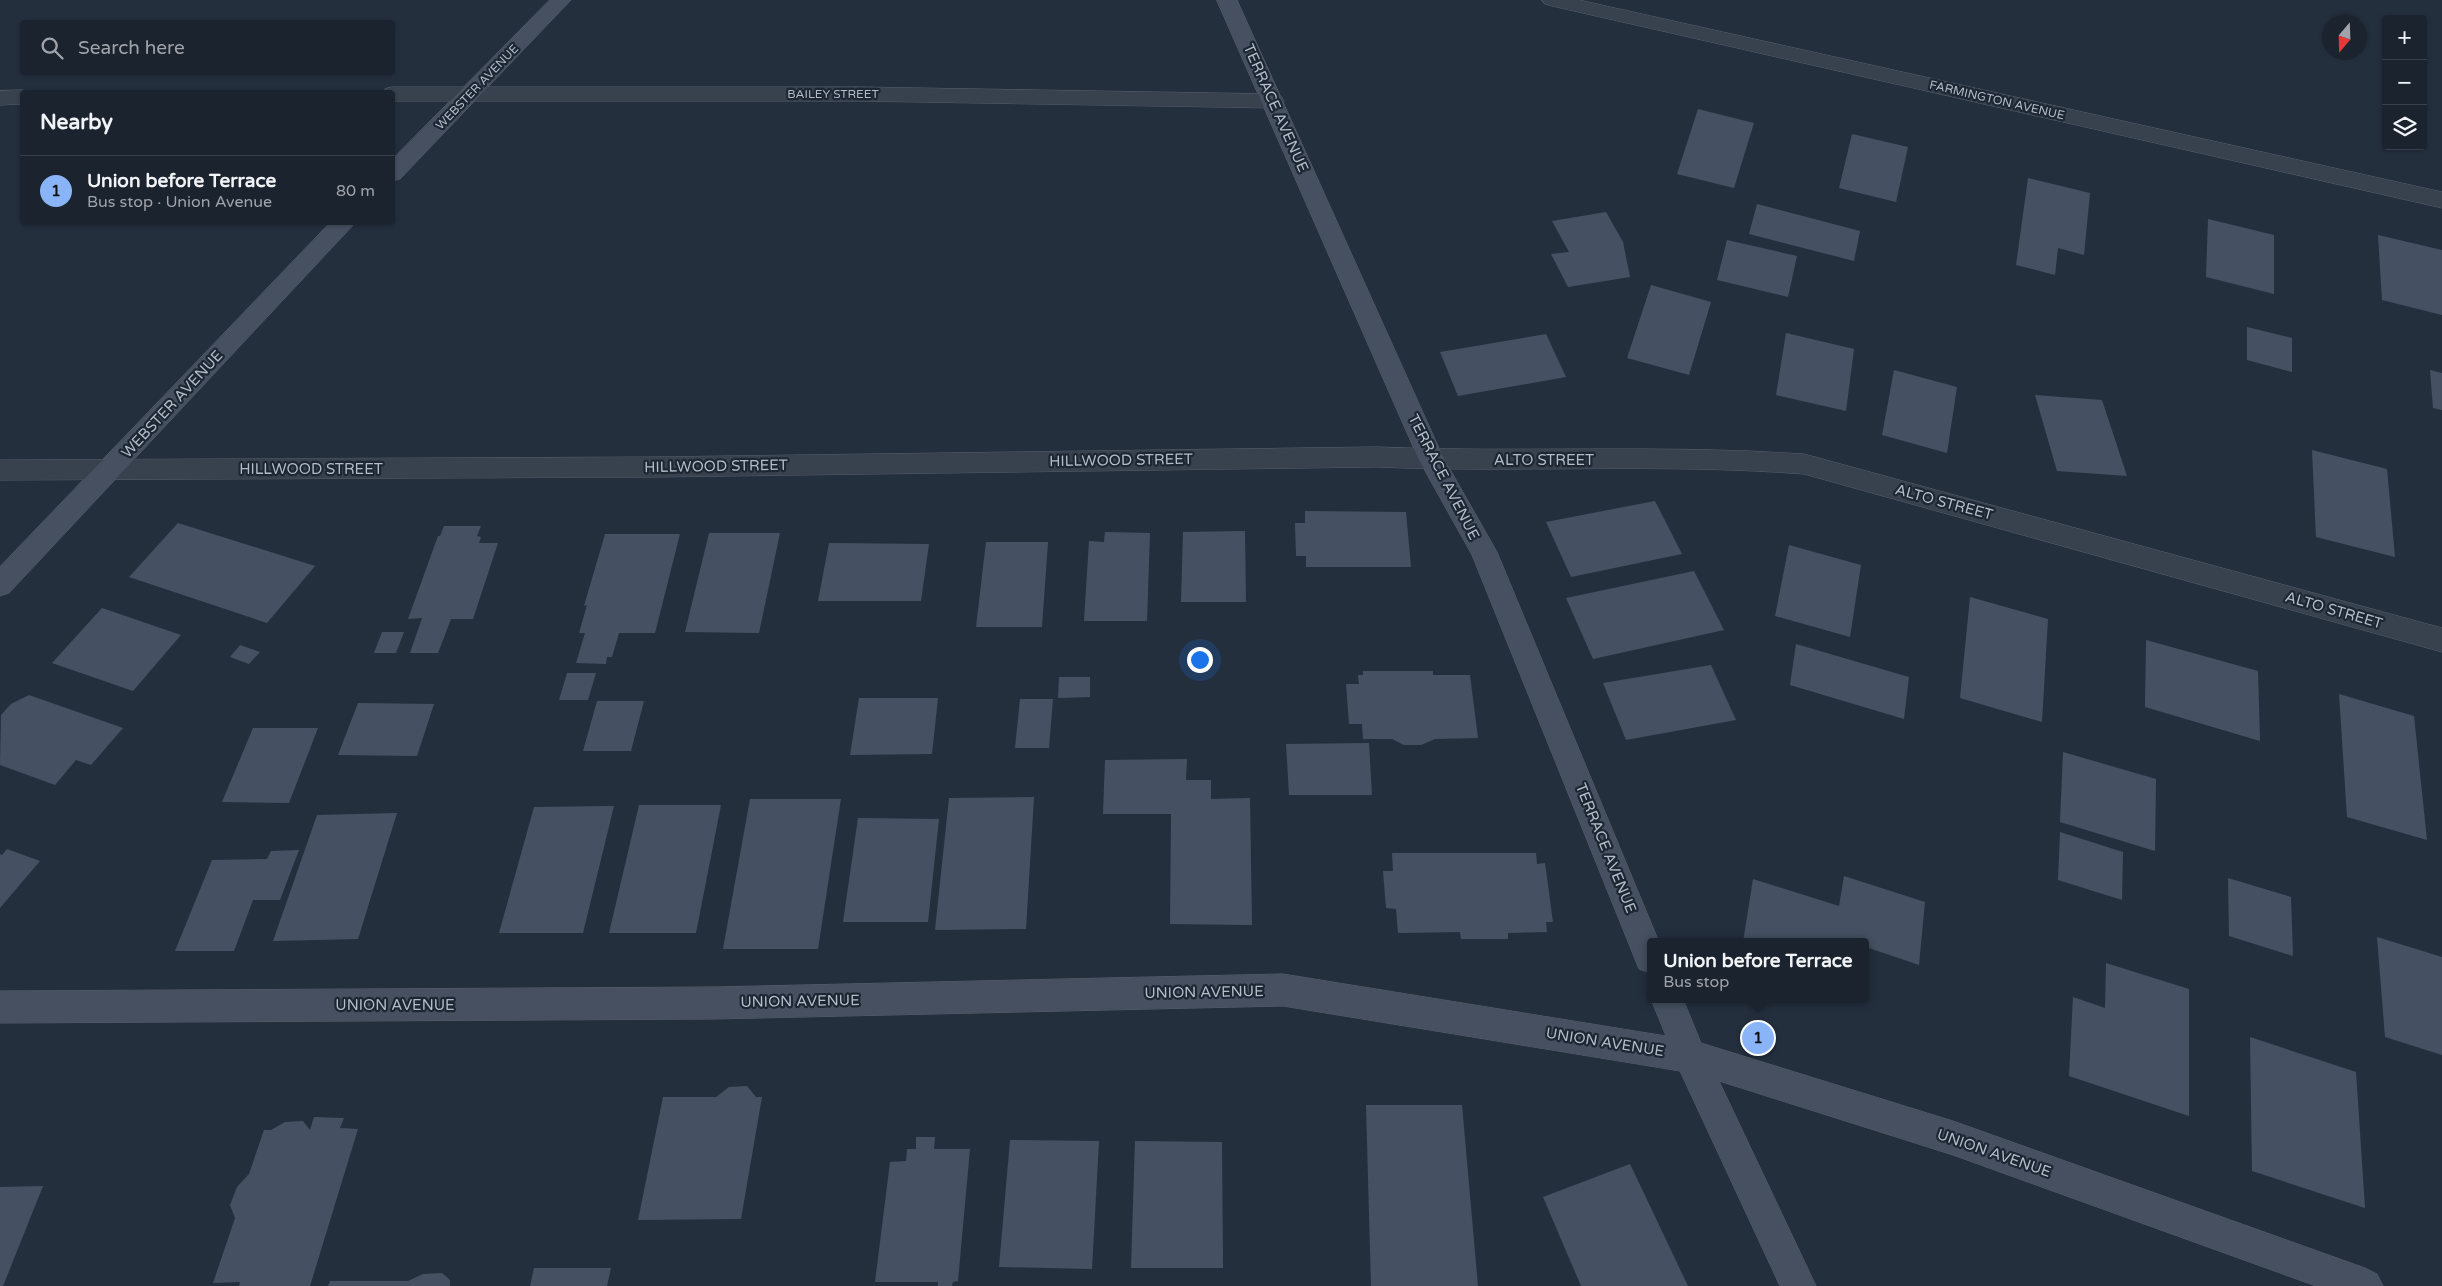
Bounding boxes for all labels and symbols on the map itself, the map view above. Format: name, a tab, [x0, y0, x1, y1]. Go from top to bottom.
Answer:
north arrow	[2322, 15, 2367, 60]
street label: WEBSTER AVENUE	[433, 41, 521, 132]
street label: TERRACE AVENUE	[1240, 41, 1312, 175]
street label: FARMINGTON AVENUE	[1928, 78, 2066, 122]
street label: BAILEY STREET	[787, 87, 879, 101]
street label: WEBSTER AVENUE	[117, 346, 227, 462]
street label: TERRACE AVENUE	[1405, 411, 1483, 543]
street label: HILLWOOD STREET	[1049, 450, 1193, 470]
street label: ALTO STREET	[1494, 451, 1594, 469]
street label: HILLWOOD STREET	[644, 456, 788, 476]
street label: HILLWOOD STREET	[239, 460, 383, 478]
street label: ALTO STREET	[1893, 480, 1995, 524]
street label: ALTO STREET	[2283, 588, 2385, 632]
your location	[1187, 647, 1213, 673]
street label: TERRACE AVENUE	[1572, 780, 1640, 916]
street label: UNION AVENUE	[1144, 982, 1264, 1002]
street label: UNION AVENUE	[740, 991, 860, 1011]
street label: UNION AVENUE	[335, 996, 455, 1014]
pin: 1	[1742, 1019, 1774, 1057]
street label: UNION AVENUE	[1545, 1024, 1665, 1060]
street label: UNION AVENUE	[1935, 1125, 2053, 1181]

